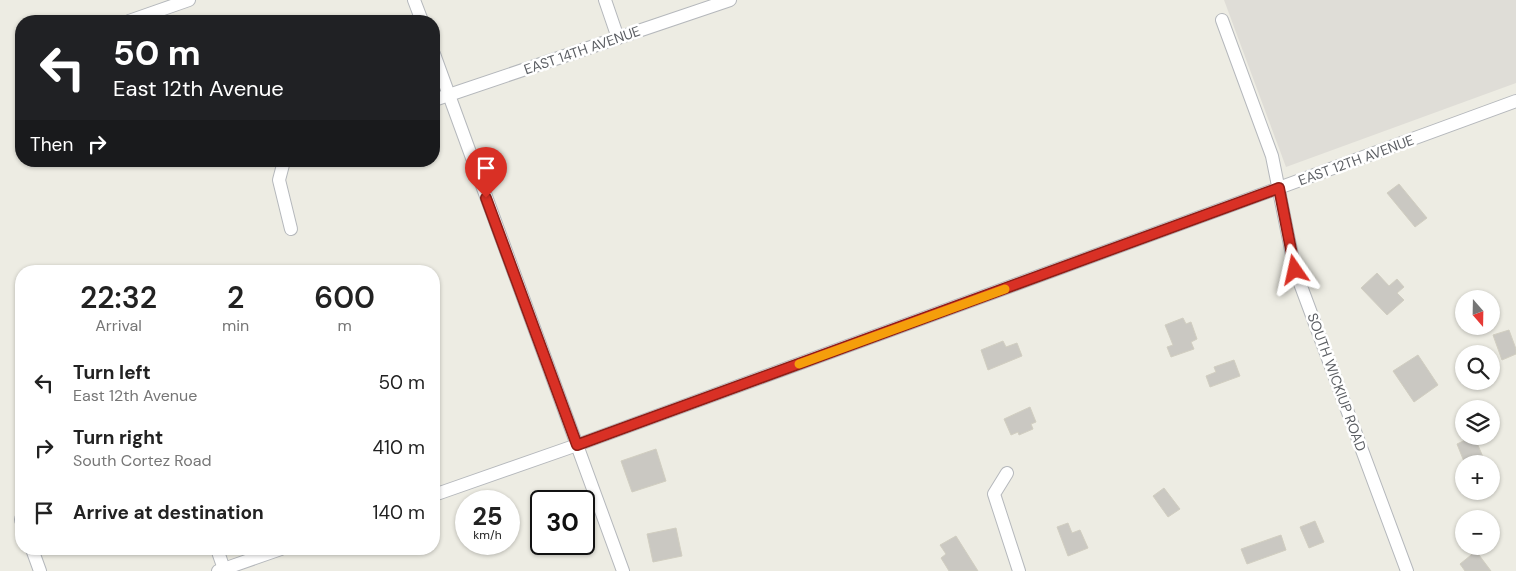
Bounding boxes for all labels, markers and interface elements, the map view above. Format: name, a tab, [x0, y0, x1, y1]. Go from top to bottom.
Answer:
street label: EAST 14TH AVENUE	[521, 22, 643, 78]
text: 50 m	[113, 30, 201, 76]
icon: left	[30, 35, 95, 100]
text: East 12th Avenue	[113, 74, 284, 103]
icon: right	[83, 130, 111, 158]
street label: EAST 12TH AVENUE	[1296, 131, 1416, 189]
text: Then	[30, 132, 73, 157]
pin	[465, 147, 507, 198]
icon: arrive	[472, 154, 500, 182]
position arrow	[1268, 243, 1320, 295]
text: 22:32	[80, 278, 157, 317]
text: 2	[227, 278, 244, 317]
text: 600	[314, 278, 375, 317]
north arrow	[1455, 290, 1500, 335]
map controls	[1455, 290, 1500, 555]
street label: SOUTH WICKIUP ROAD	[1304, 310, 1370, 454]
text: Arrival	[95, 315, 142, 336]
text: min	[222, 315, 249, 336]
text: m	[337, 315, 352, 336]
button: search	[1455, 345, 1500, 390]
text: Turn left	[73, 360, 151, 385]
icon: left	[30, 369, 58, 397]
text: 50 m	[378, 370, 425, 395]
text: East 12th Avenue	[73, 385, 197, 406]
button: layers	[1455, 400, 1500, 445]
text: Turn right	[73, 425, 163, 450]
icon: right	[30, 434, 58, 462]
text: 410 m	[373, 435, 425, 460]
text: South Cortez Road	[73, 450, 212, 471]
button: +	[1455, 455, 1500, 500]
speed limit sign: 30	[530, 490, 595, 555]
icon: arrive	[30, 499, 58, 527]
text: Arrive at destination	[73, 500, 264, 525]
text: 140 m	[373, 500, 425, 525]
text: 25	[473, 500, 502, 533]
button: −	[1455, 510, 1500, 555]
text: km/h	[473, 527, 502, 543]

